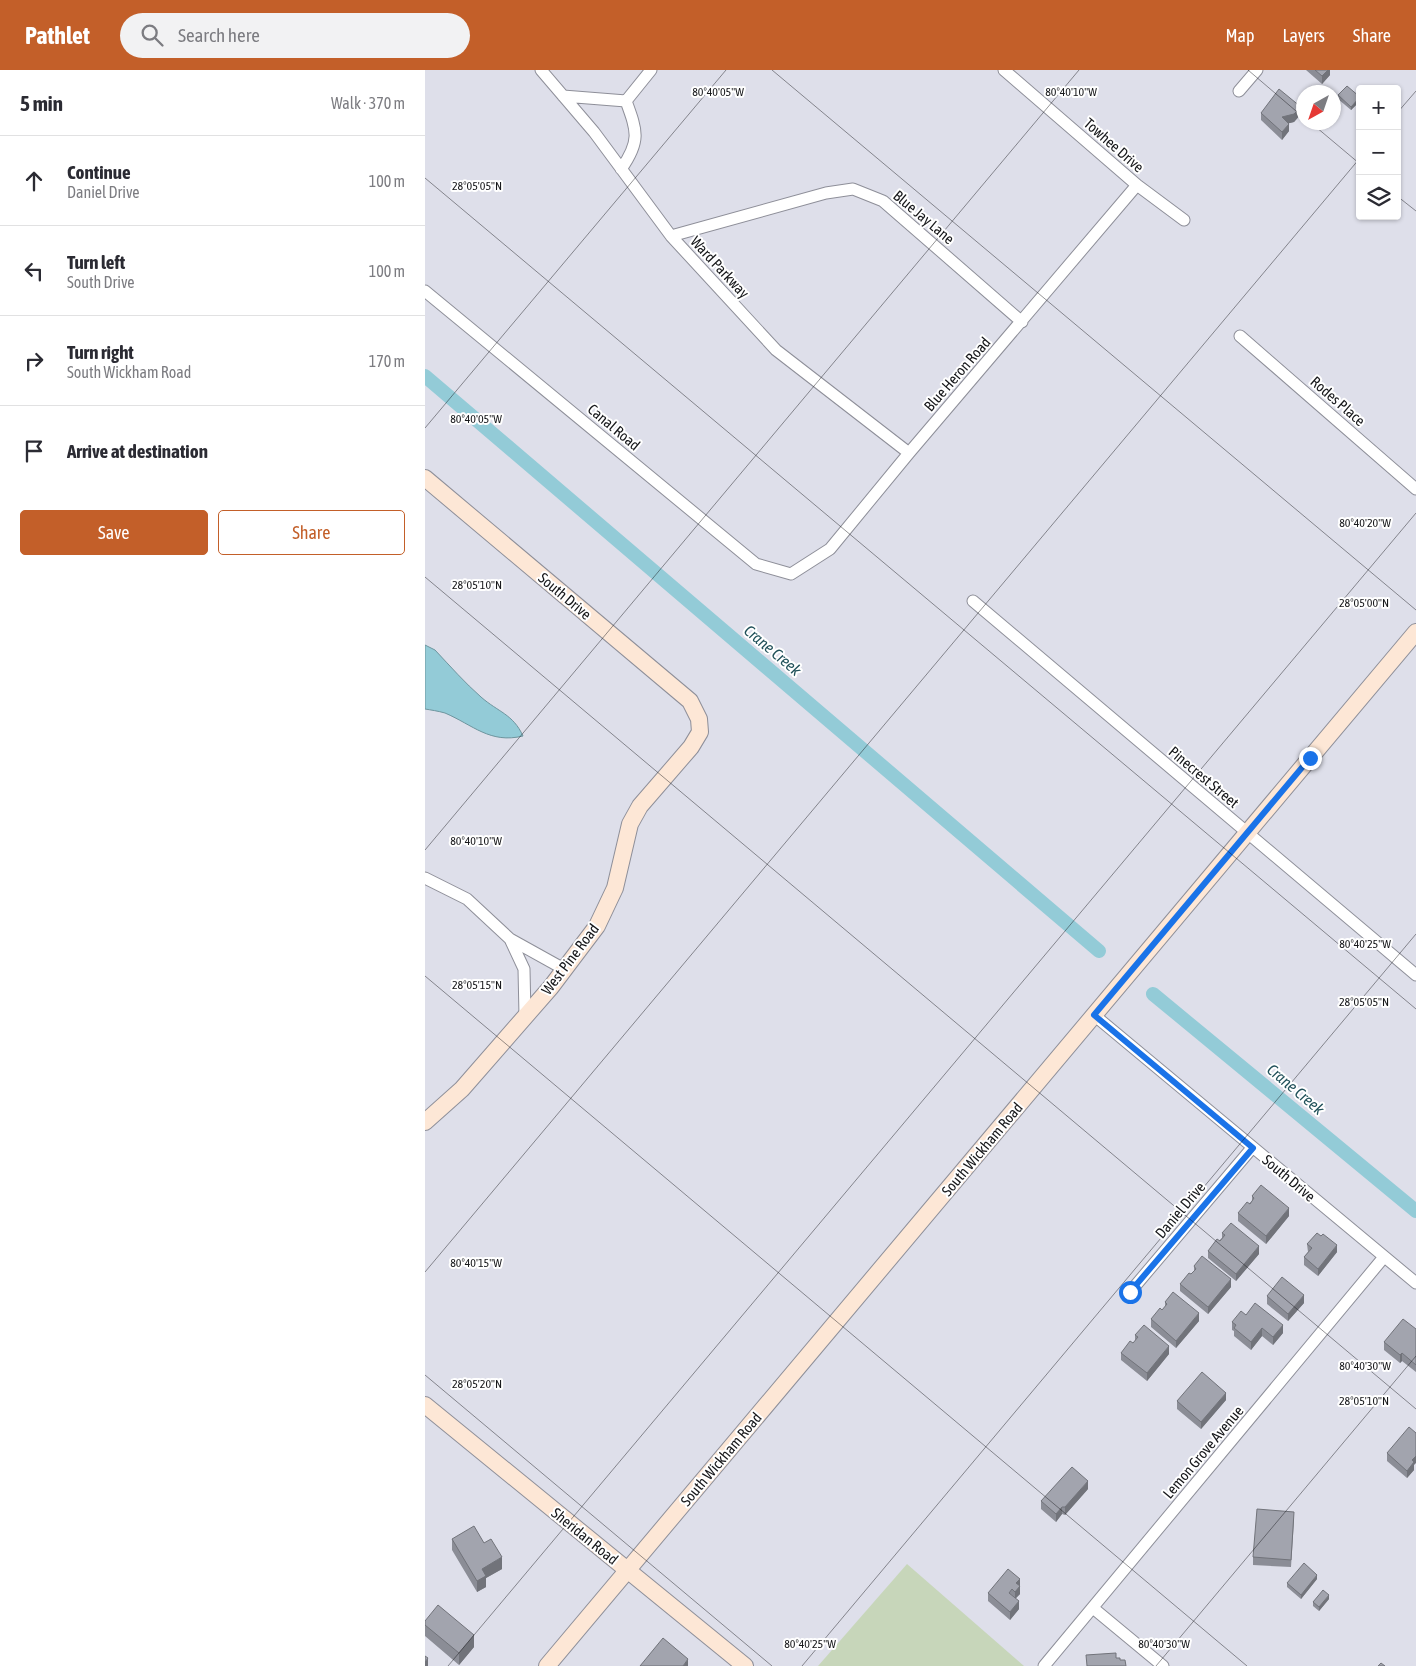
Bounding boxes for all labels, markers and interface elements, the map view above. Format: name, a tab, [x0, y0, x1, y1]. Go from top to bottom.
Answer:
search box	[120, 13, 470, 58]
icon: search	[138, 21, 166, 49]
text: Pathlet	[25, 22, 90, 49]
text: Search here	[178, 24, 260, 46]
text: Map	[1225, 25, 1254, 46]
text: Layers	[1282, 25, 1325, 46]
text: Share	[1353, 25, 1391, 46]
text: 80°40'05"W	[692, 85, 744, 99]
text: 80°40'10"W	[1045, 85, 1097, 99]
north arrow	[1296, 85, 1341, 130]
map controls	[1356, 85, 1401, 220]
button: +	[1356, 85, 1401, 130]
text: 5 min	[20, 91, 63, 115]
text: Walk · 370 m	[331, 94, 405, 112]
street label: Towhee Drive	[1081, 114, 1147, 176]
button: −	[1356, 130, 1401, 175]
text: Continue	[67, 161, 131, 183]
icon: ahead	[20, 167, 48, 195]
text: 100 m	[369, 172, 405, 190]
button: layers	[1356, 175, 1401, 220]
text: 28°05'05"N	[452, 179, 502, 193]
text: Daniel Drive	[67, 183, 140, 201]
street label: Blue Jay Lane	[890, 187, 958, 247]
street label: Ward Parkway	[687, 233, 753, 301]
text: Turn left	[67, 251, 125, 273]
icon: left	[20, 257, 48, 285]
text: 100 m	[369, 262, 405, 280]
text: South Drive	[67, 273, 135, 291]
street label: Blue Heron Road	[920, 334, 994, 414]
text: Turn right	[67, 341, 134, 363]
icon: right	[20, 347, 48, 375]
text: 170 m	[369, 352, 405, 370]
text: South Wickham Road	[67, 363, 191, 381]
street label: Rodes Place	[1307, 373, 1369, 429]
street label: Canal Road	[585, 400, 643, 454]
text: 80°40'05"W	[450, 412, 502, 426]
icon: arrive	[20, 437, 48, 465]
text: Arrive at destination	[67, 440, 208, 462]
button: Save	[20, 510, 208, 555]
button: Share	[218, 510, 405, 555]
text: 80°40'20"W	[1339, 516, 1391, 530]
street label: South Drive	[535, 569, 595, 623]
text: 28°05'10"N	[452, 578, 502, 592]
text: 28°05'00"N	[1339, 596, 1389, 610]
water label: Crane Creek	[741, 621, 806, 680]
street label: Pinecrest Street	[1166, 743, 1242, 811]
route end	[1299, 747, 1322, 770]
text: 80°40'10"W	[450, 834, 502, 848]
street label: West Pine Road	[538, 920, 602, 998]
text: 80°40'25"W	[1339, 937, 1391, 951]
text: 28°05'15"N	[452, 978, 502, 992]
text: 28°05'05"N	[1339, 995, 1389, 1009]
water label: Crane Creek	[1264, 1060, 1329, 1119]
street label: South Wickham Road	[938, 1099, 1026, 1199]
street label: South Drive	[1259, 1151, 1319, 1205]
street label: Daniel Drive	[1152, 1178, 1209, 1242]
text: 80°40'15"W	[450, 1256, 502, 1270]
route start	[1119, 1281, 1142, 1304]
text: 80°40'30"W	[1339, 1359, 1391, 1373]
text: 28°05'20"N	[452, 1377, 502, 1391]
text: 28°05'10"N	[1339, 1394, 1389, 1408]
street label: Lemon Grove Avenue	[1159, 1402, 1247, 1502]
street label: South Wickham Road	[677, 1409, 765, 1509]
street label: Sheridan Road	[548, 1504, 622, 1568]
text: 80°40'25"W	[784, 1637, 836, 1651]
text: 80°40'30"W	[1138, 1637, 1190, 1651]

